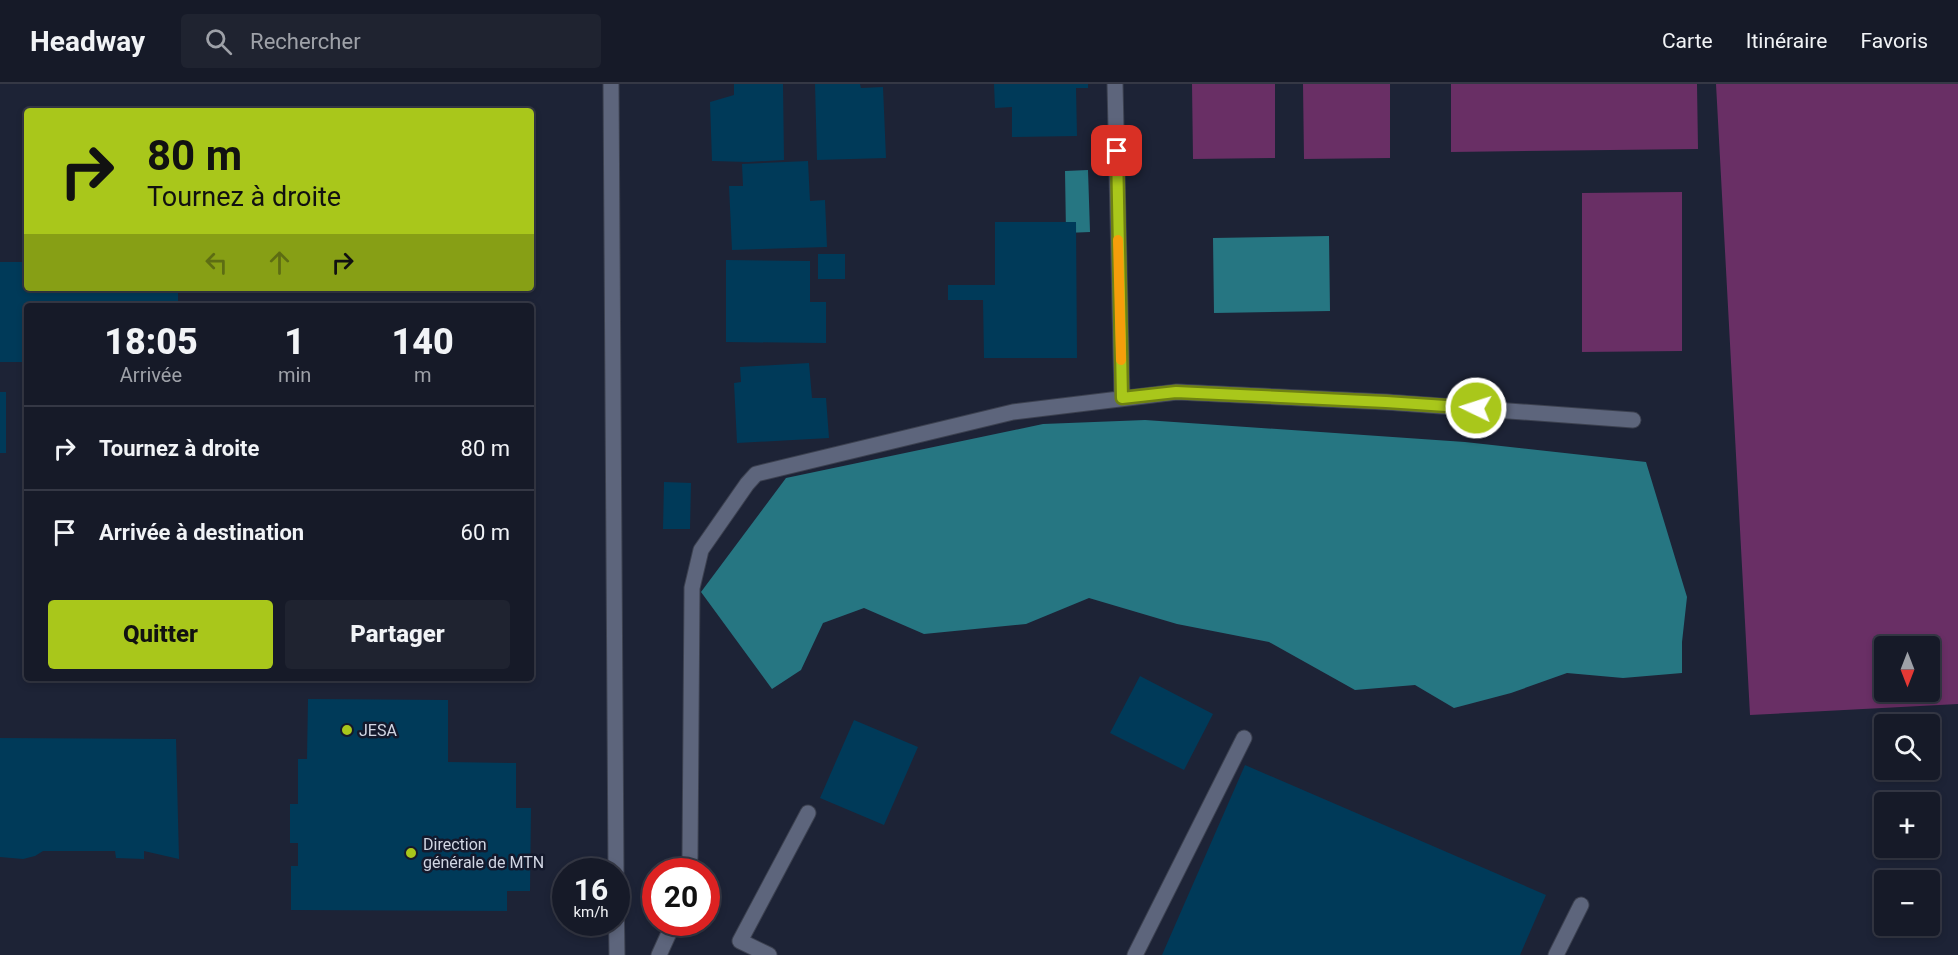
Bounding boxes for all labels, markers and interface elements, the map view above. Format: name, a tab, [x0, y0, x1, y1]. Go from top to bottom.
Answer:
search box	[181, 14, 601, 68]
text: Headway	[30, 25, 145, 58]
icon: search	[202, 25, 235, 58]
text: Rechercher	[250, 29, 361, 54]
text: Carte	[1662, 29, 1713, 53]
text: Itinéraire	[1746, 29, 1827, 53]
text: Favoris	[1860, 29, 1928, 53]
pin	[1091, 125, 1142, 176]
text: 80 m	[147, 131, 242, 180]
icon: right	[48, 132, 126, 210]
icon: arrive	[1100, 134, 1133, 167]
text: Tournez à droite	[147, 181, 341, 213]
icon: left	[200, 246, 233, 279]
icon: ahead	[263, 246, 296, 279]
icon: right	[326, 246, 359, 279]
text: 18:05	[104, 321, 198, 363]
text: 1	[284, 321, 305, 363]
text: 140	[392, 321, 454, 363]
text: Arrivée	[120, 363, 182, 387]
text: min	[278, 363, 311, 387]
text: m	[414, 363, 431, 387]
position arrow	[1444, 376, 1508, 440]
icon: right	[48, 432, 81, 465]
text: Tournez à droite	[99, 436, 259, 461]
text: 80 m	[461, 436, 510, 461]
icon: arrive	[48, 516, 81, 549]
text: Arrivée à destination	[99, 520, 304, 545]
text: 60 m	[461, 520, 510, 545]
button: Quitter	[48, 600, 273, 669]
button: Partager	[285, 600, 510, 669]
north arrow	[1874, 636, 1940, 702]
map controls	[1874, 636, 1940, 936]
button: search	[1874, 714, 1940, 780]
place label: JESA	[359, 721, 397, 740]
marker: JESA	[340, 723, 354, 737]
button: +	[1874, 792, 1940, 858]
place label: Direction générale de MTN	[423, 835, 544, 872]
marker: Direction générale de MTN	[404, 846, 418, 860]
speed limit sign: 20	[642, 858, 720, 936]
button: −	[1874, 870, 1940, 936]
text: 16	[574, 872, 608, 907]
text: km/h	[573, 903, 609, 921]

